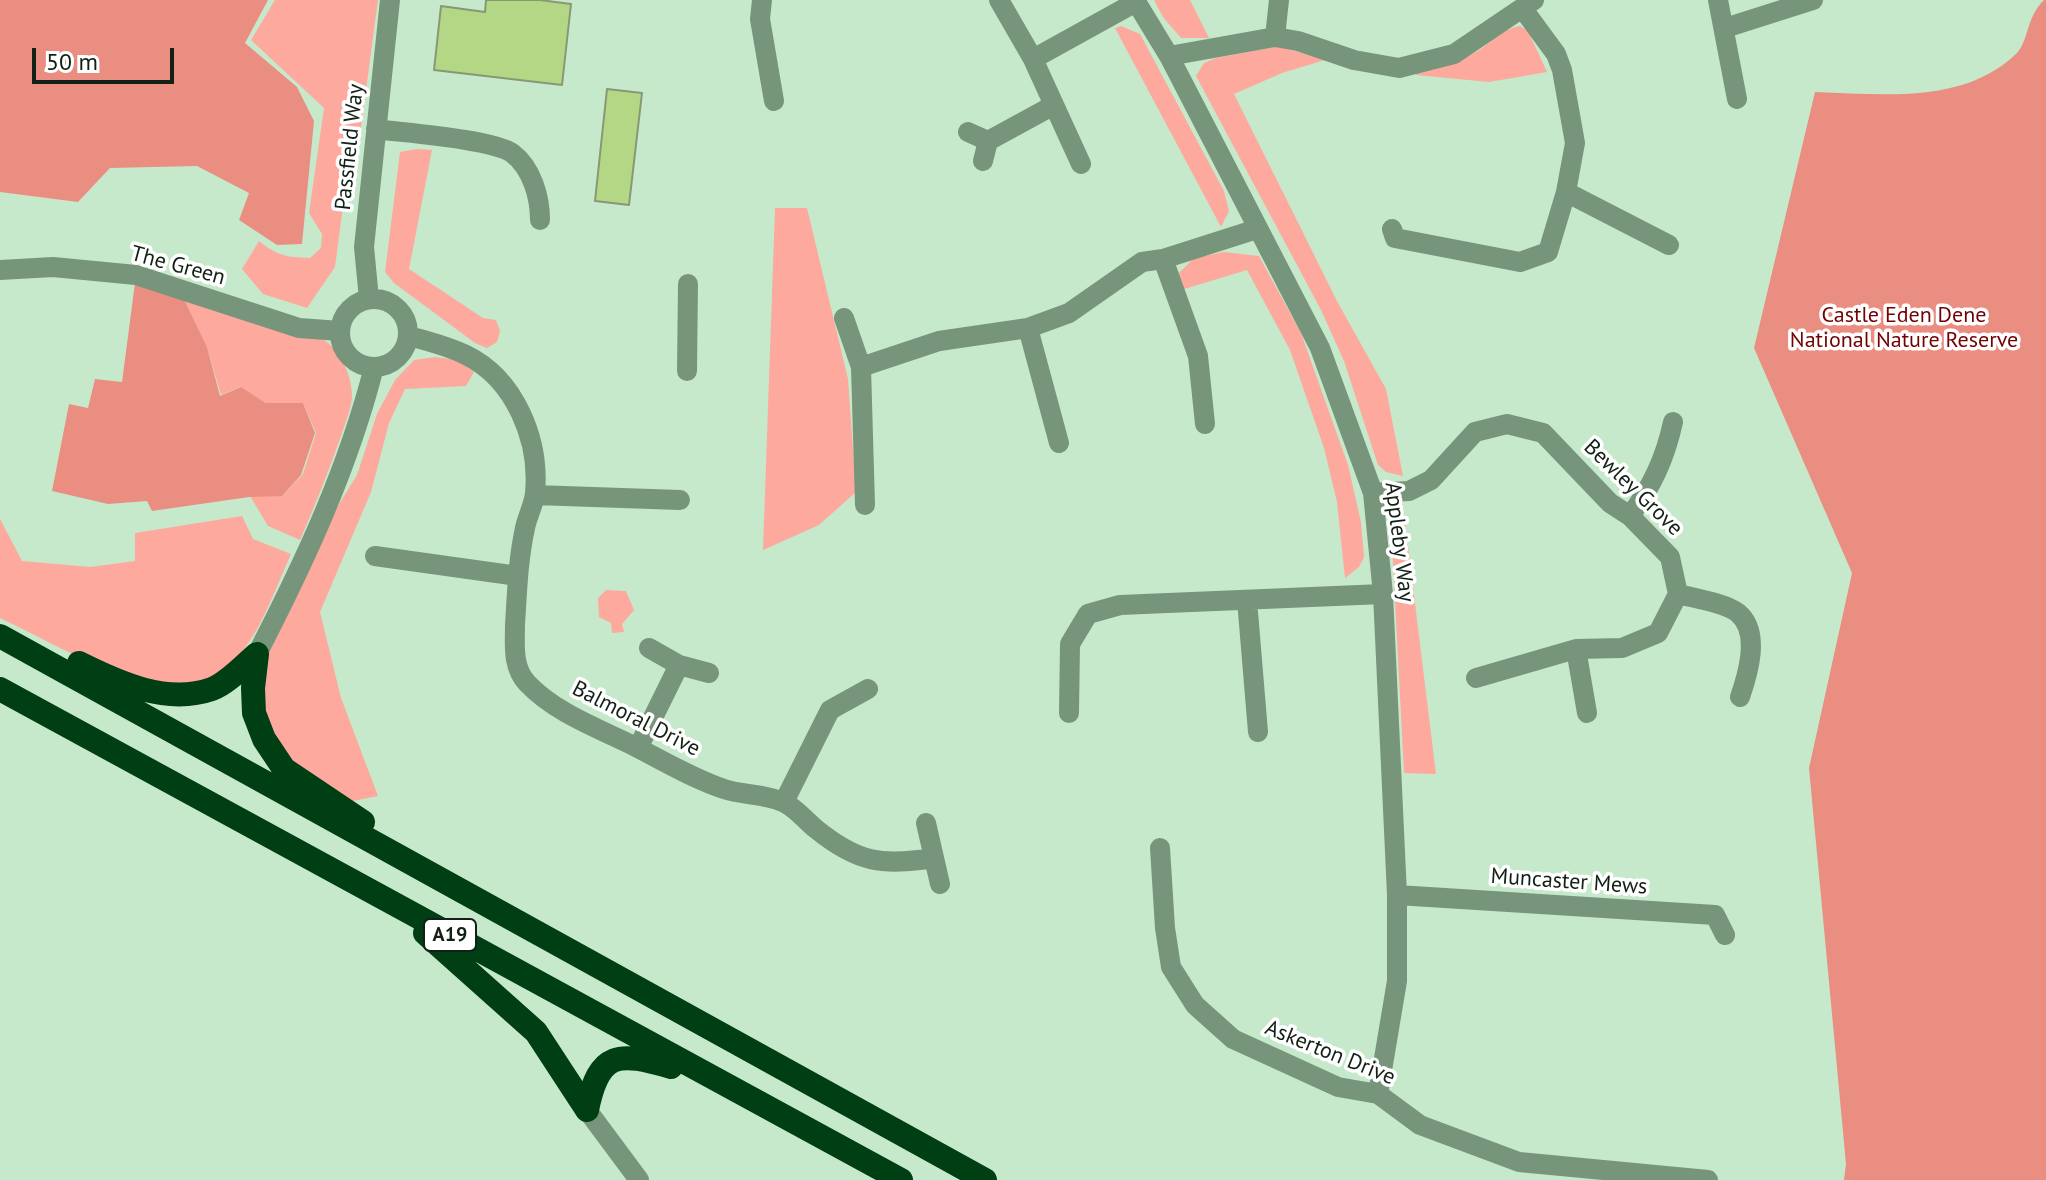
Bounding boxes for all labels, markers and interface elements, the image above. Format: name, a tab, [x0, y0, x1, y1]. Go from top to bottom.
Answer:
scale bar	[36, 32, 178, 82]
text: 50 m	[46, 46, 98, 77]
street label: Passfield Way	[330, 83, 370, 211]
street label: The Green	[128, 241, 228, 291]
park label: Castle Eden Dene National Nature Reserve	[1790, 303, 2018, 354]
street label: Bewley Grove	[1578, 434, 1688, 542]
street label: Appleby Way	[1379, 481, 1419, 603]
street label: Balmoral Drive	[568, 675, 704, 763]
street label: Muncaster Mews	[1490, 863, 1648, 901]
road number: A19	[424, 919, 476, 951]
street label: Askerton Drive	[1261, 1015, 1399, 1091]

